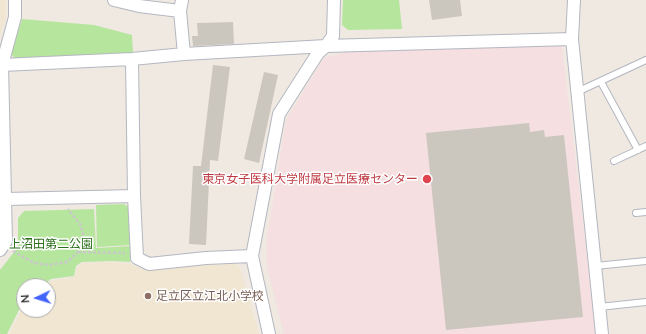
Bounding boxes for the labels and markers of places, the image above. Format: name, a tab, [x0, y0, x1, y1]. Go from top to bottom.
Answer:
place label: 東京女子医科大学附属足立医療センター	[202, 172, 418, 186]
marker: 東京女子医科大学附属足立医療センター	[421, 173, 433, 185]
place label: 足立区立江北小学校	[156, 289, 264, 303]
marker: 足立区立江北小学校	[143, 291, 153, 301]

